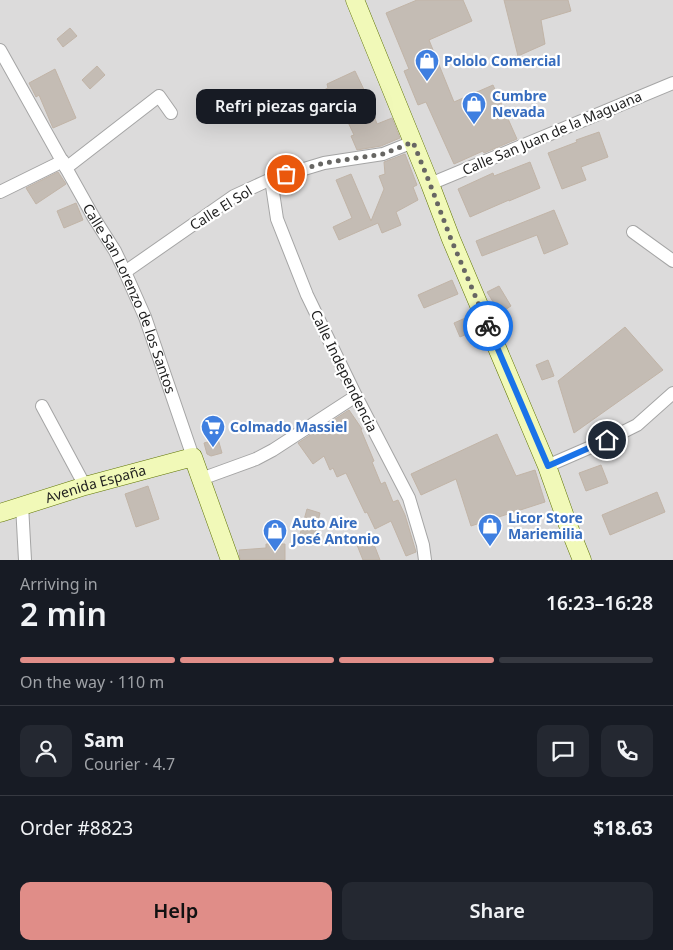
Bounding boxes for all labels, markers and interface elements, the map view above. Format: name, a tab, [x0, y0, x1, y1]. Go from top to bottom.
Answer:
shop icon: Pololo Comercial	[414, 48, 440, 82]
place label: Pololo Comercial	[444, 51, 561, 70]
street label: Calle San Juan de la Maguana	[459, 86, 645, 179]
place label: Cumbre Nevada	[492, 86, 547, 121]
callout: Refri piezas garcia	[196, 89, 376, 124]
shop icon: Cumbre Nevada	[461, 91, 487, 125]
text: Refri piezas garcia	[215, 95, 357, 117]
pin	[265, 153, 307, 195]
icon: bag	[272, 160, 300, 188]
street label: Calle El Sol	[186, 181, 256, 234]
street label: Calle San Lorenzo de los Santos	[79, 200, 181, 396]
courier	[463, 301, 513, 351]
street label: Calle Independencia	[307, 306, 382, 435]
icon: bike	[474, 312, 502, 340]
supermarket icon: Colmado Massiel	[200, 414, 226, 448]
place label: Colmado Massiel	[230, 417, 348, 436]
pin	[586, 419, 628, 461]
icon: home	[593, 426, 621, 454]
street label: Avenida España	[43, 460, 148, 507]
place label: Licor Store Mariemilia	[508, 508, 583, 543]
place label: Auto Aire José Antonio	[290, 513, 380, 548]
shop icon: Licor Store Mariemilia	[477, 513, 503, 547]
shop icon: Auto Aire José Antonio	[262, 518, 288, 552]
text: Arriving in	[20, 573, 98, 595]
text: 16:23–16:28	[546, 590, 653, 616]
text: 2 min	[20, 592, 107, 635]
text: On the way · 110 m	[20, 671, 164, 693]
button: person	[20, 725, 72, 777]
button: chat	[537, 725, 589, 777]
button: phone	[601, 725, 653, 777]
text: Sam	[84, 727, 124, 753]
text: Courier · 4.7	[84, 753, 175, 775]
text: Order #8823	[20, 815, 133, 841]
text: $18.63	[593, 815, 653, 841]
button: Help	[20, 882, 332, 940]
button: Share	[342, 882, 653, 940]

